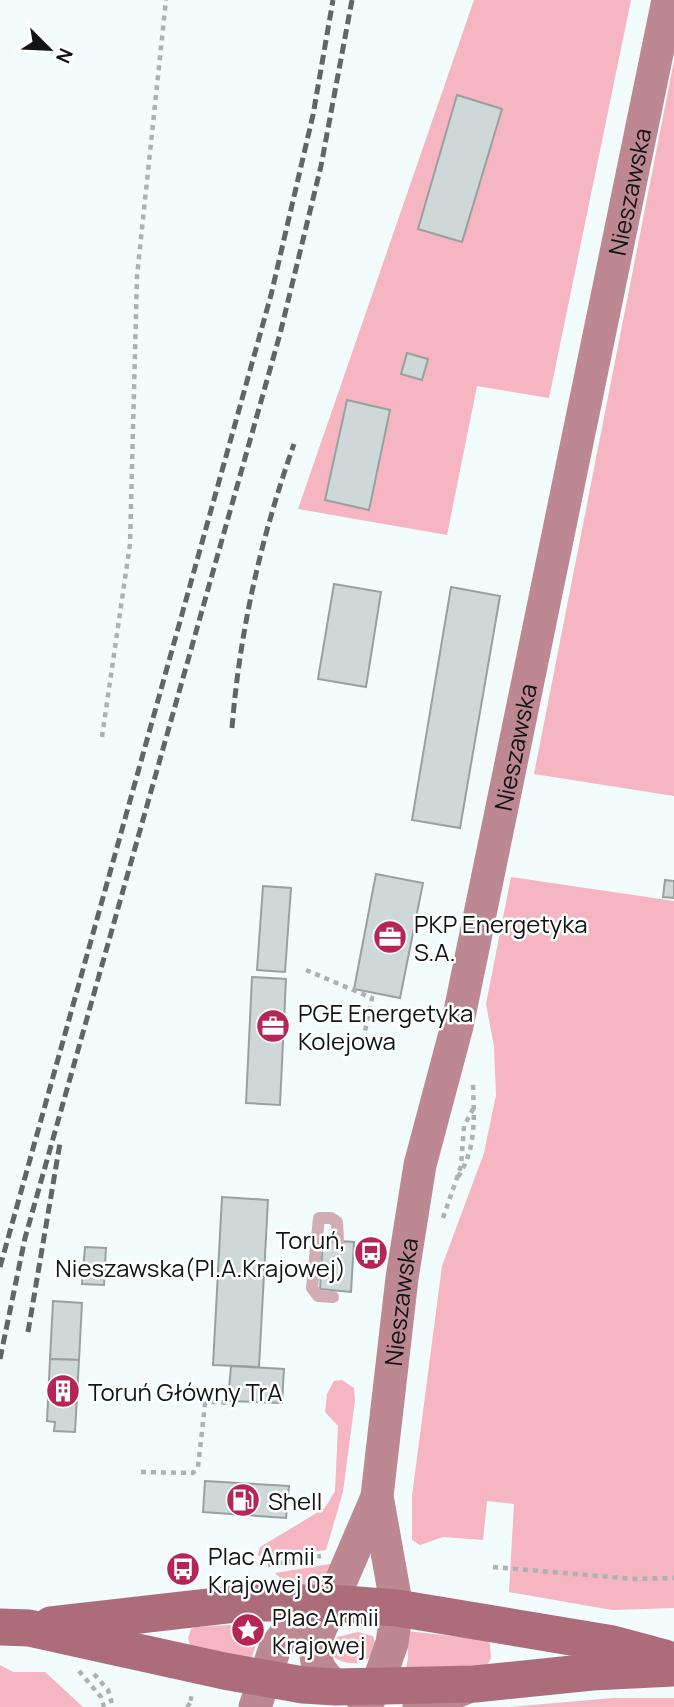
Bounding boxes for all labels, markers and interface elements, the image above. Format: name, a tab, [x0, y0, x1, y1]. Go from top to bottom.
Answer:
north arrow	[14, 14, 84, 84]
text: N	[50, 44, 79, 67]
street label: Nieszawska	[599, 125, 658, 258]
street label: Nieszawska	[485, 680, 544, 814]
place label: PKP Energetyka S.A.	[414, 907, 587, 968]
office icon: PKP Energetyka S.A.	[371, 918, 409, 956]
place label: PGE Energetyka Kolejowa	[298, 996, 473, 1057]
office icon: PGE Energetyka Kolejowa	[254, 1007, 292, 1045]
place label: Toruń, Nieszawska(Pl.A.Krajowej)	[55, 1223, 346, 1284]
bus stop icon: Toruń, Nieszawska(Pl.A.Krajowej)	[352, 1234, 390, 1272]
street label: Nieszawska	[376, 1235, 425, 1368]
building icon: Toruń Główny TrA	[44, 1372, 82, 1410]
place label: Toruń Główny TrA	[88, 1375, 282, 1408]
fuel station icon: Shell	[224, 1481, 262, 1519]
place label: Shell	[268, 1484, 322, 1517]
place label: Plac Armii Krajowej 03	[208, 1539, 334, 1600]
bus stop icon: Plac Armii Krajowej 03	[164, 1550, 202, 1588]
place label: Plac Armii Krajowej	[272, 1600, 379, 1661]
place icon: Plac Armii Krajowej	[229, 1611, 267, 1649]

